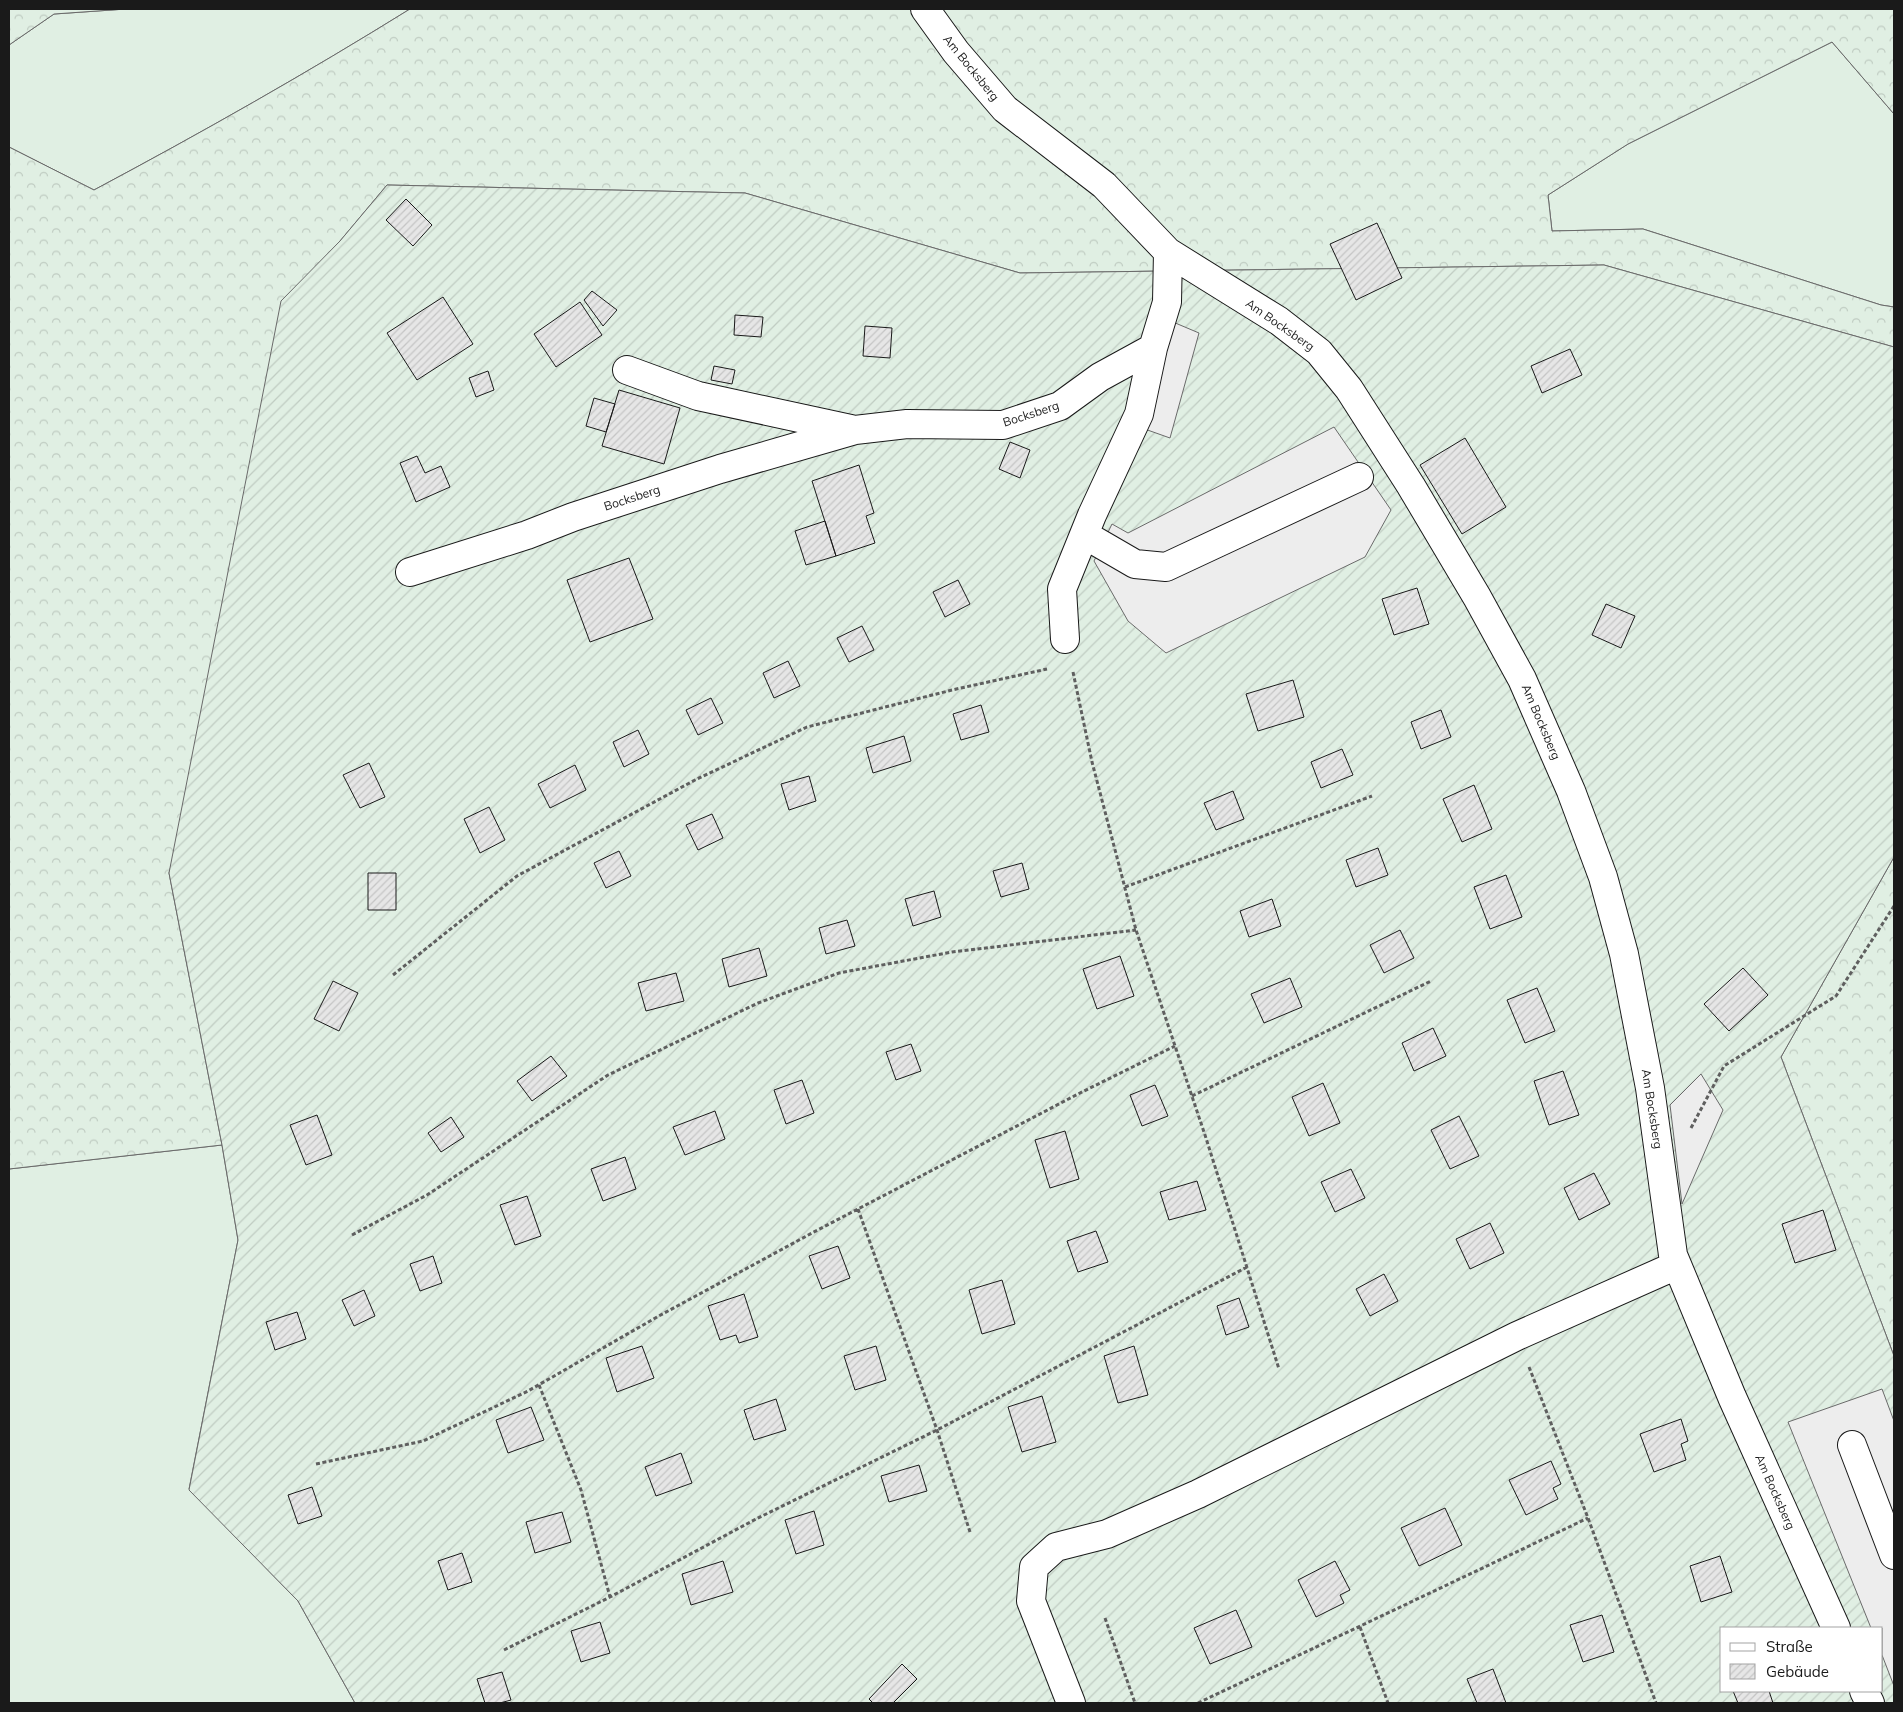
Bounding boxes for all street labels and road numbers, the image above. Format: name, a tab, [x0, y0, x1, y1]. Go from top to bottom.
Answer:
street label: Am Bocksberg	[940, 32, 1003, 104]
street label: Am Bocksberg	[1243, 295, 1318, 354]
street label: Bocksberg	[1001, 397, 1061, 430]
street label: Bocksberg	[602, 481, 662, 514]
street label: Am Bocksberg	[1519, 682, 1564, 762]
street label: Am Bocksberg	[1639, 1068, 1666, 1150]
street label: Am Bocksberg	[1752, 1452, 1799, 1532]

